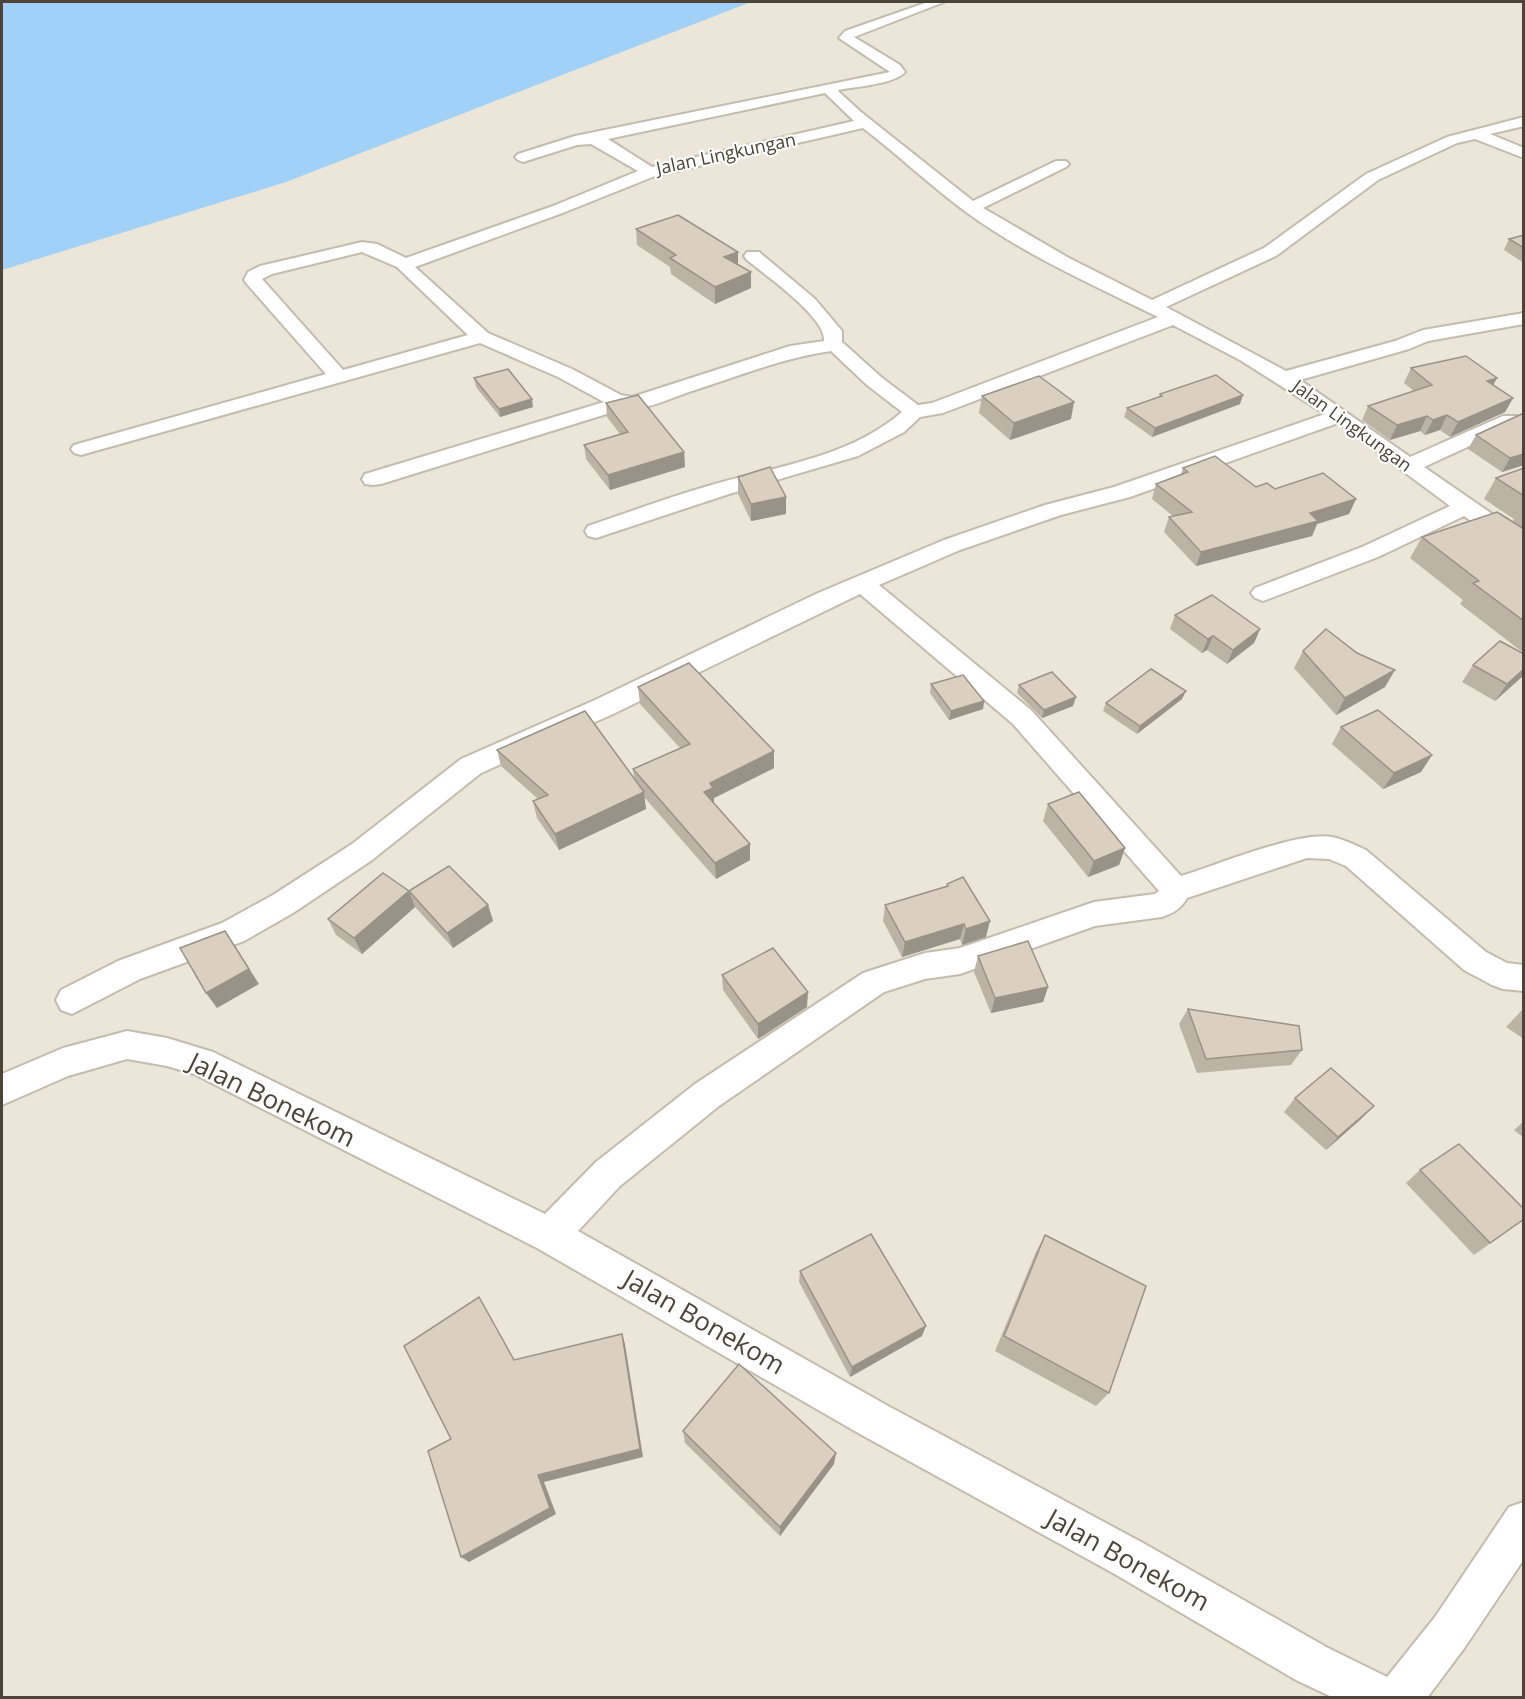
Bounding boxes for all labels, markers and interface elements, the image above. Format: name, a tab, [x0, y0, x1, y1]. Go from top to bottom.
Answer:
street label: Jalan Lingkungan	[652, 127, 798, 180]
street label: Jalan Lingkungan	[1286, 373, 1417, 477]
street label: Jalan Bonekom	[180, 1042, 362, 1155]
street label: Jalan Bonekom	[614, 1259, 792, 1382]
street label: Jalan Bonekom	[1038, 1498, 1217, 1619]

